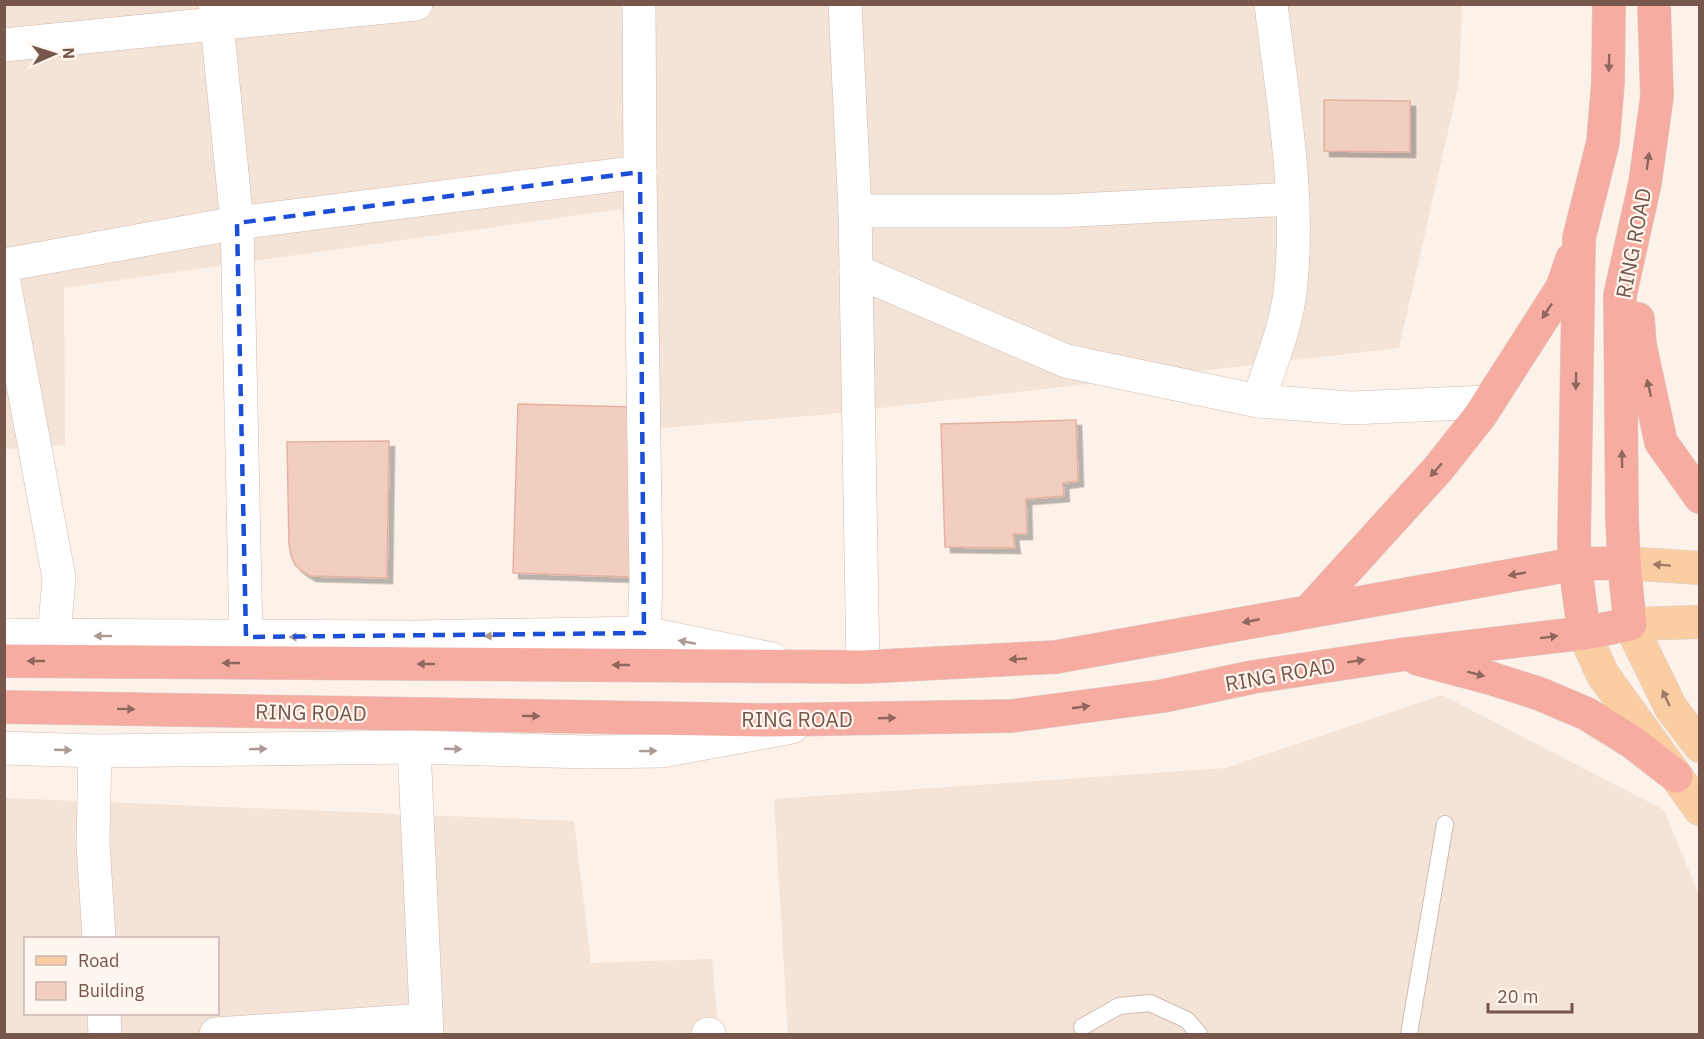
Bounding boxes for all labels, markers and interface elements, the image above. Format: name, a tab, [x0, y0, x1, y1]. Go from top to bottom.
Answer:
north arrow	[24, 24, 84, 84]
text: N	[59, 47, 79, 60]
one-way arrow	[1604, 53, 1613, 72]
one-way arrow	[1643, 152, 1653, 171]
street label: RING ROAD	[1609, 186, 1657, 300]
one-way arrow	[1541, 302, 1553, 318]
one-way arrow	[1571, 371, 1581, 390]
one-way arrow	[1644, 379, 1654, 398]
one-way arrow	[1617, 450, 1626, 469]
one-way arrow	[1430, 462, 1443, 477]
one-way arrow	[1652, 561, 1671, 570]
one-way arrow	[1508, 570, 1527, 579]
one-way arrow	[1242, 617, 1261, 626]
one-way arrow	[93, 631, 112, 641]
one-way arrow	[483, 631, 502, 641]
one-way arrow	[288, 632, 307, 642]
one-way arrow	[1540, 632, 1559, 642]
one-way arrow	[677, 637, 696, 646]
street label: RING ROAD	[1223, 651, 1337, 697]
one-way arrow	[1008, 654, 1027, 664]
one-way arrow	[27, 656, 46, 666]
one-way arrow	[1347, 657, 1366, 666]
one-way arrow	[222, 658, 241, 667]
one-way arrow	[417, 659, 436, 669]
one-way arrow	[612, 660, 631, 670]
one-way arrow	[1467, 670, 1485, 679]
one-way arrow	[1662, 689, 1671, 706]
street label: RING ROAD	[255, 697, 367, 727]
one-way arrow	[1072, 702, 1091, 712]
one-way arrow	[116, 704, 135, 714]
street label: RING ROAD	[741, 705, 853, 733]
one-way arrow	[521, 711, 540, 721]
one-way arrow	[877, 713, 896, 722]
one-way arrow	[248, 744, 267, 754]
one-way arrow	[443, 744, 462, 753]
one-way arrow	[53, 745, 72, 754]
one-way arrow	[638, 747, 657, 756]
legend	[24, 937, 219, 1015]
text: Road	[78, 949, 119, 972]
scale bar	[1488, 976, 1572, 1014]
text: Building	[78, 979, 145, 1002]
text: 20 m	[1497, 985, 1539, 1008]

